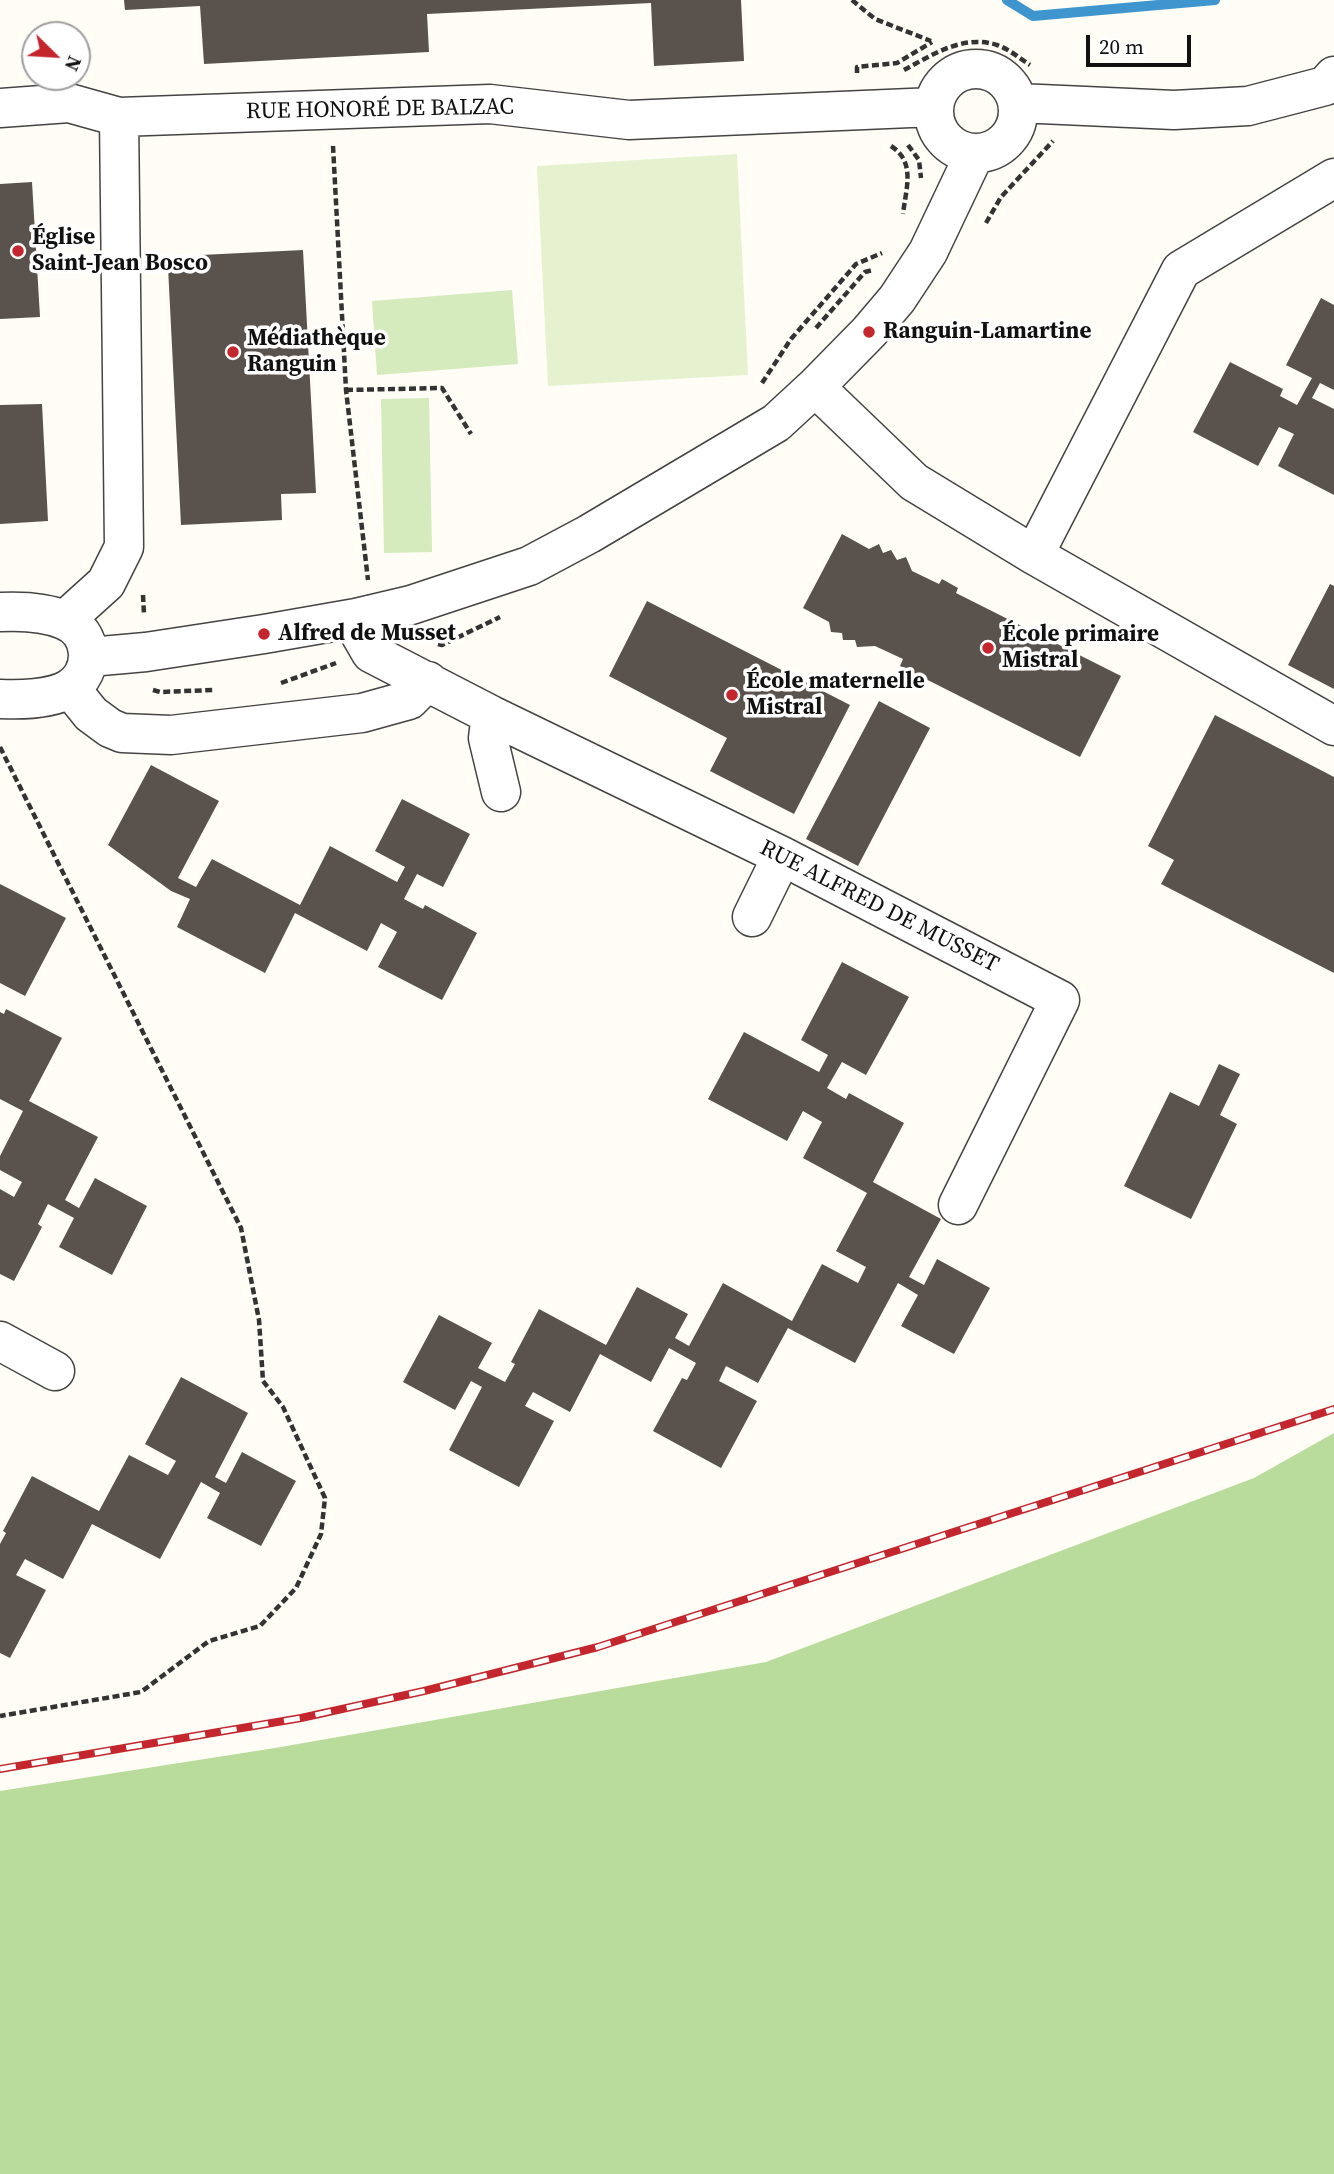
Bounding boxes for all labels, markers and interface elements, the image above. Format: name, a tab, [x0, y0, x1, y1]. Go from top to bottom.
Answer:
north arrow	[21, 21, 91, 91]
scale bar	[1089, 21, 1194, 65]
text: 20 m	[1099, 32, 1144, 61]
text: N	[59, 52, 88, 75]
street label: RUE HONORÉ DE BALZAC	[246, 94, 514, 126]
place label: Église Saint-Jean Bosco	[32, 224, 208, 278]
marker: Église Saint-Jean Bosco	[10, 243, 26, 259]
place label: Ranguin-Lamartine	[883, 318, 1091, 346]
marker: Ranguin-Lamartine	[861, 324, 877, 340]
place label: Médiathèque Ranguin	[247, 325, 386, 379]
marker: Médiathèque Ranguin	[225, 344, 241, 360]
place label: Alfred de Musset	[278, 620, 456, 648]
place label: École primaire Mistral	[1002, 621, 1159, 675]
marker: Alfred de Musset	[256, 626, 272, 642]
marker: École primaire Mistral	[980, 640, 996, 656]
place label: École maternelle Mistral	[746, 668, 925, 722]
marker: École maternelle Mistral	[724, 687, 740, 703]
street label: RUE ALFRED DE MUSSET	[755, 835, 1003, 979]

